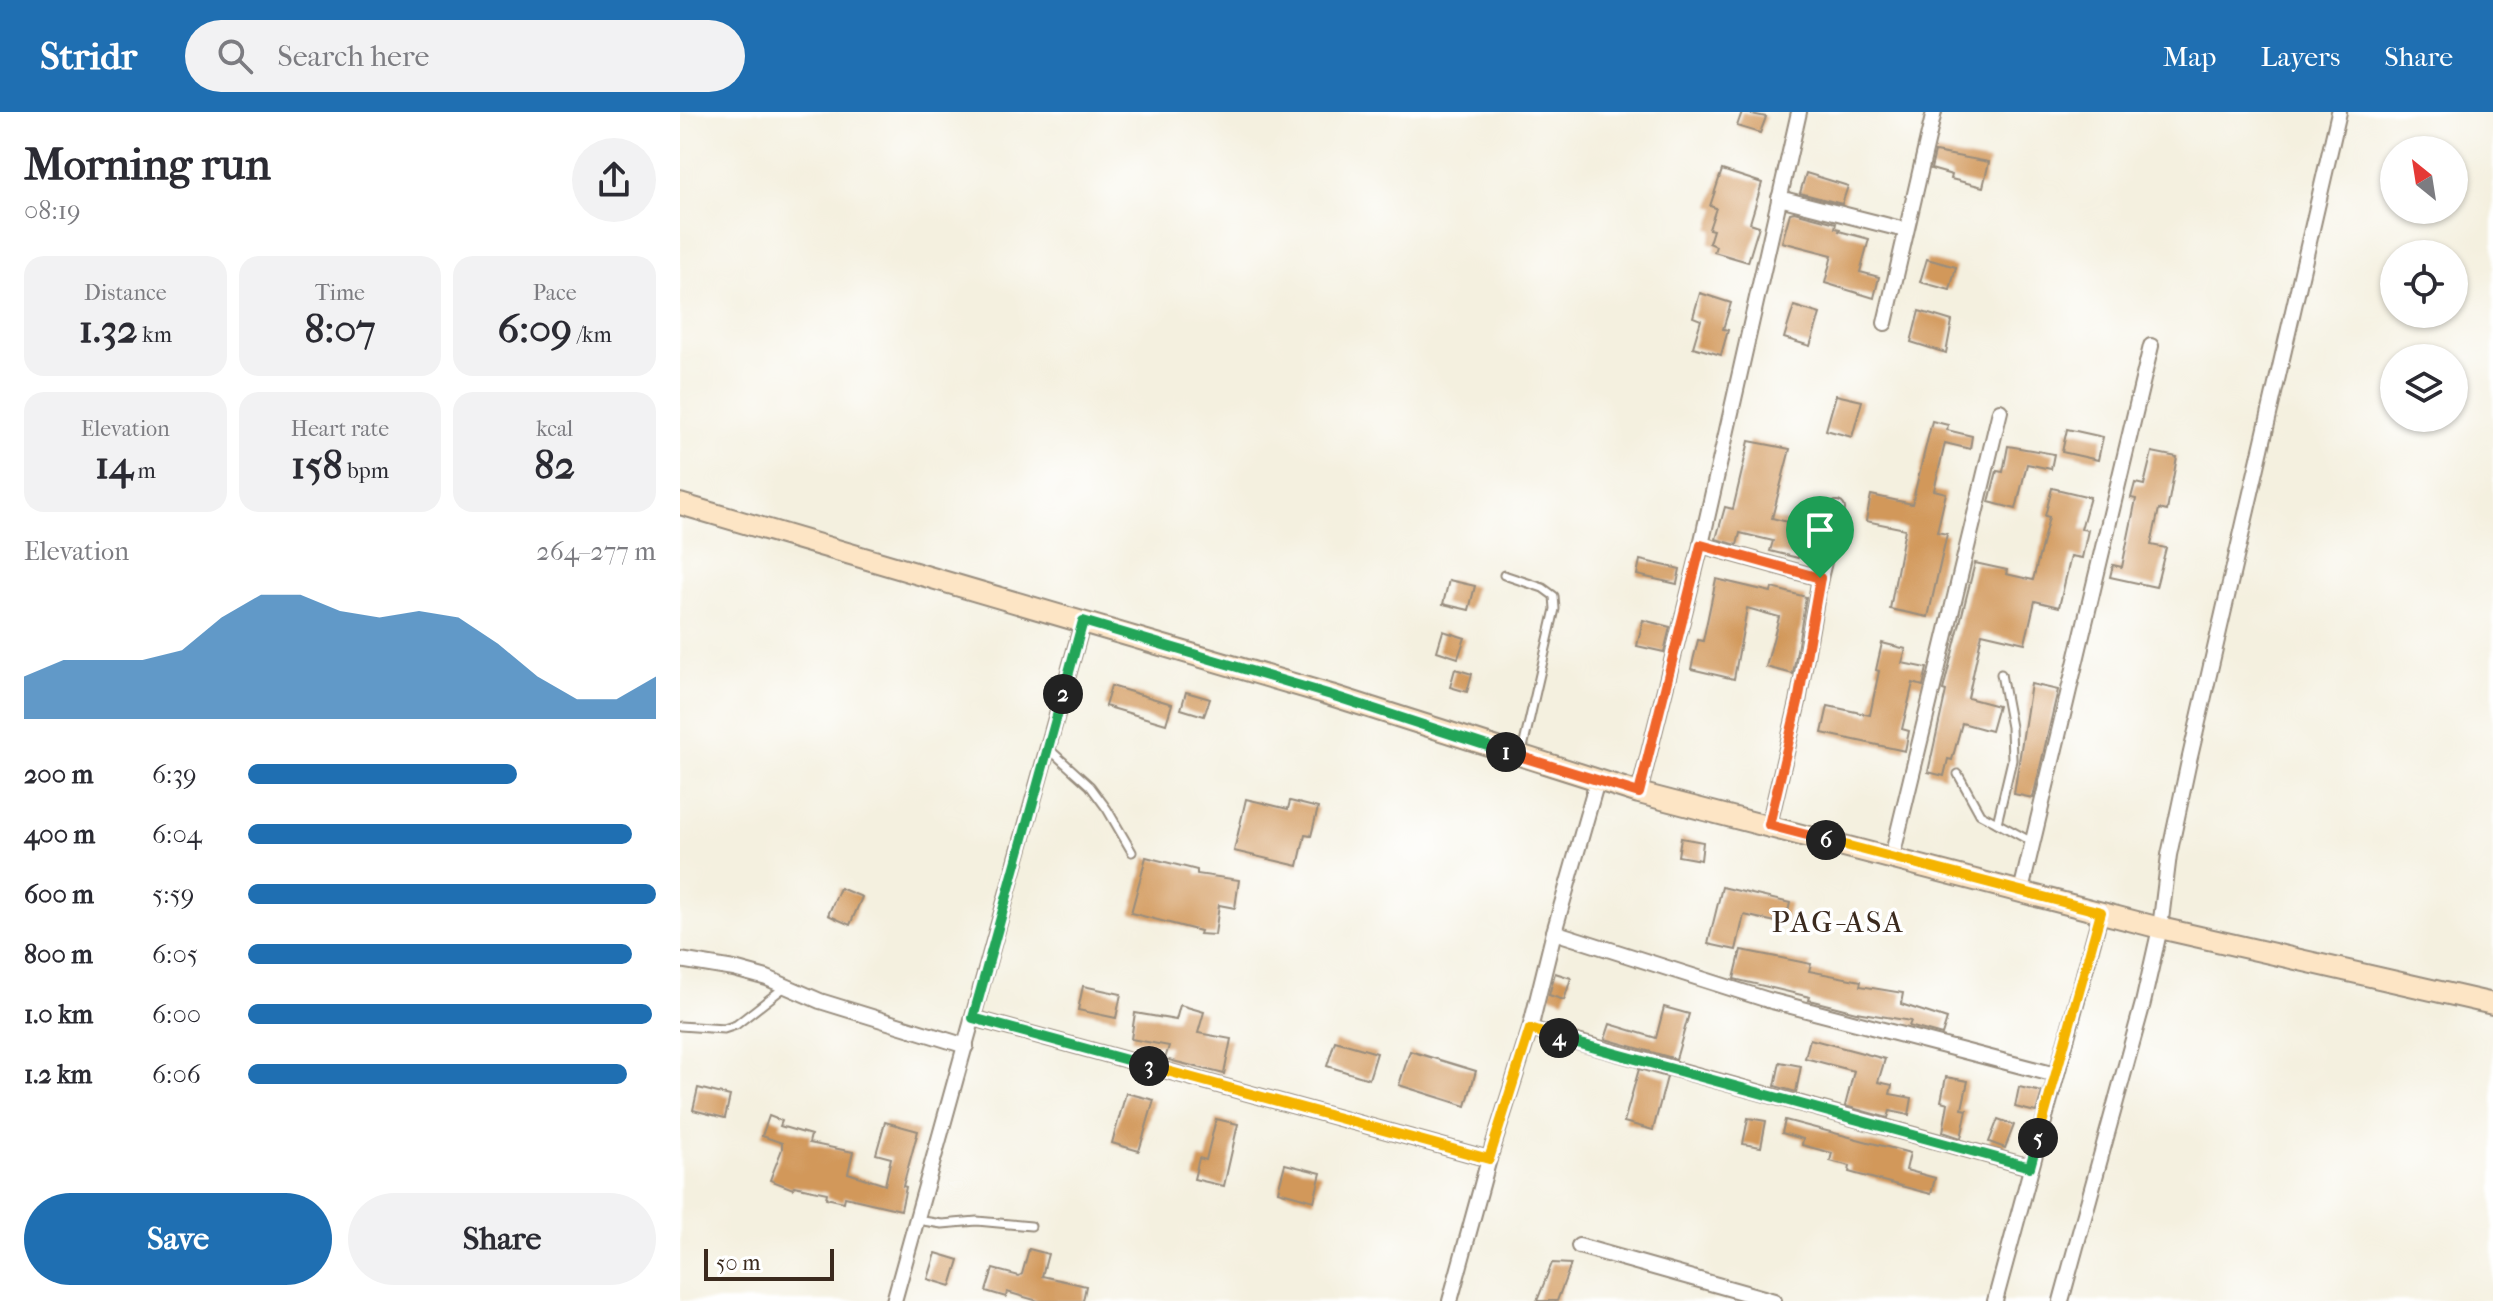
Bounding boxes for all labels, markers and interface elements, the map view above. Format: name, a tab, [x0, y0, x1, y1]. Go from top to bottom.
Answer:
search box	[185, 20, 745, 92]
text: Stridr	[40, 34, 137, 79]
icon: search	[213, 34, 257, 78]
text: Search here	[277, 39, 429, 74]
text: Map	[2163, 40, 2216, 73]
text: Layers	[2260, 40, 2340, 73]
text: Share	[2384, 40, 2453, 73]
north arrow	[2380, 136, 2468, 224]
map controls	[2380, 136, 2468, 432]
button: share	[572, 138, 656, 222]
text: Morning run	[24, 139, 271, 190]
text: 08:19	[24, 195, 81, 226]
button: locate	[2380, 240, 2468, 328]
text: Distance	[84, 280, 167, 306]
text: Time	[315, 280, 365, 306]
text: Pace	[533, 280, 577, 306]
text: 1.32	[79, 306, 138, 352]
text: 8:07	[304, 306, 376, 352]
text: 6:09	[498, 306, 572, 352]
text: km	[138, 322, 172, 348]
text: /km	[572, 322, 612, 348]
button: layers	[2380, 344, 2468, 432]
text: Elevation	[81, 416, 170, 442]
text: Heart rate	[291, 416, 389, 442]
text: kcal	[536, 416, 573, 442]
text: 14	[95, 442, 133, 488]
text: 158	[291, 442, 343, 488]
text: 82	[534, 442, 575, 488]
text: m	[133, 458, 156, 484]
text: bpm	[343, 458, 389, 484]
pin	[1786, 496, 1854, 578]
icon: arrive	[1798, 508, 1842, 552]
text: Elevation	[24, 536, 129, 567]
text: 264–277 m	[536, 536, 656, 567]
pin: 2	[1043, 674, 1083, 714]
text: 2	[1057, 681, 1069, 707]
pin: 1	[1486, 732, 1526, 772]
text: 1	[1502, 739, 1510, 765]
text: 200 m	[24, 759, 93, 790]
text: 6:39	[152, 759, 197, 790]
text: 400 m	[24, 819, 95, 850]
text: 6:04	[152, 819, 202, 850]
pin: 6	[1806, 820, 1846, 860]
text: 6	[1820, 827, 1832, 853]
text: 600 m	[24, 879, 94, 910]
text: 5:59	[152, 879, 194, 910]
district label: PAG-ASA	[1771, 905, 1905, 940]
text: 800 m	[24, 939, 93, 970]
text: 6:05	[152, 939, 198, 970]
text: 1.0 km	[24, 999, 93, 1030]
text: 6:00	[152, 999, 201, 1030]
pin: 4	[1539, 1018, 1579, 1058]
text: 4	[1553, 1025, 1566, 1051]
pin: 3	[1129, 1046, 1169, 1086]
text: 3	[1144, 1053, 1154, 1079]
text: 1.2 km	[24, 1059, 92, 1090]
text: 6:06	[152, 1059, 201, 1090]
pin: 5	[2018, 1118, 2058, 1158]
text: 5	[2033, 1125, 2043, 1151]
button: Save	[24, 1193, 332, 1285]
button: Share	[348, 1193, 656, 1285]
scale bar	[704, 1245, 834, 1281]
text: 50 m	[716, 1250, 761, 1276]

